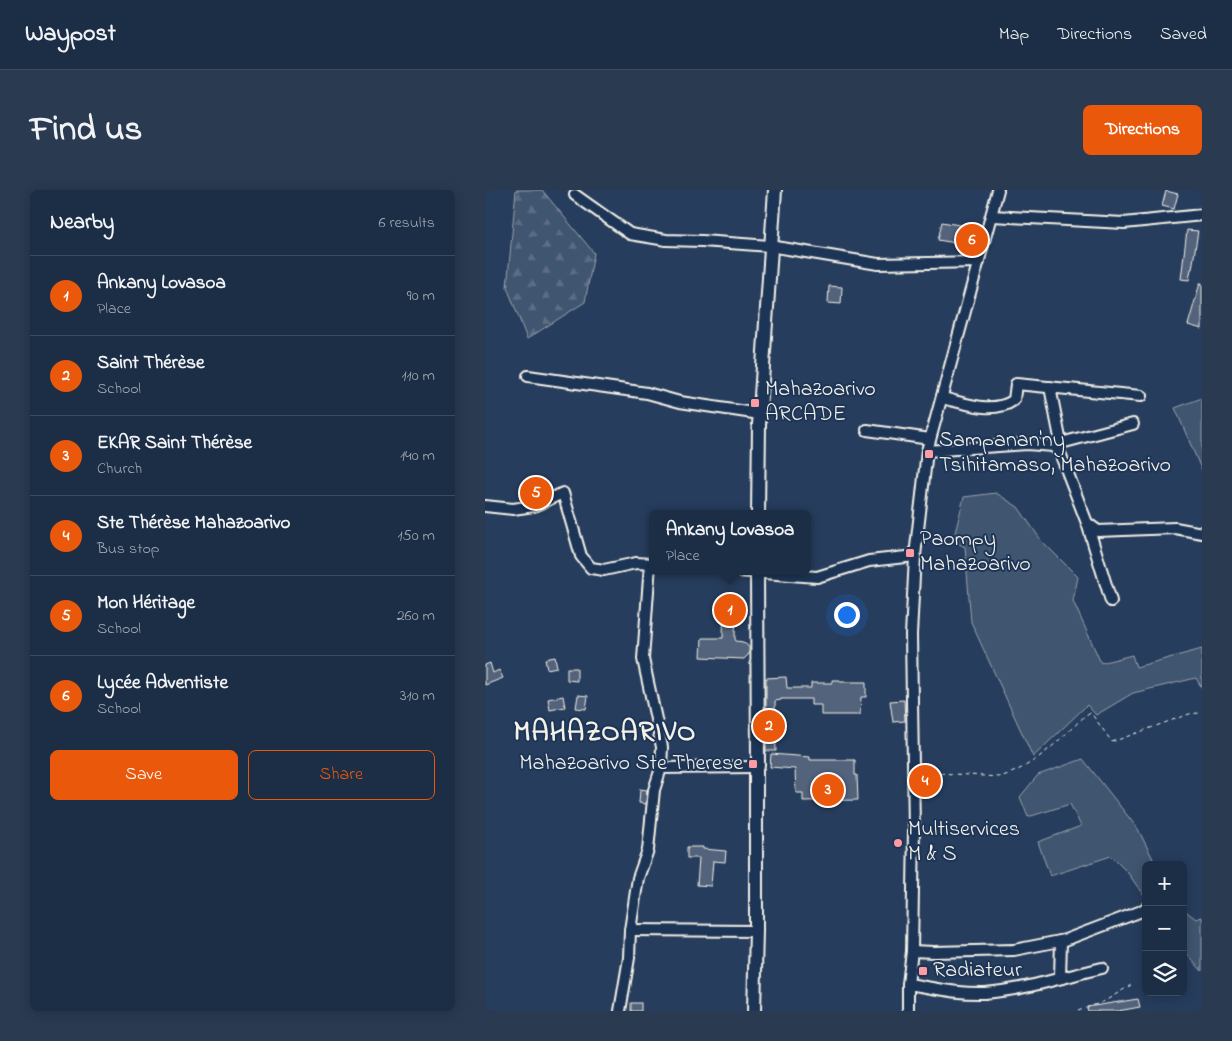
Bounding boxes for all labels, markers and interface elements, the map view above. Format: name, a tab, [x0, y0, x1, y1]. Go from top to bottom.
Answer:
text: Waypost	[25, 17, 116, 52]
text: Map	[999, 22, 1029, 48]
text: Directions	[1057, 22, 1132, 48]
text: Saved	[1160, 22, 1207, 48]
text: Find us	[30, 105, 142, 156]
button: Directions	[1083, 105, 1202, 155]
text: Nearby	[50, 208, 114, 238]
text: 6 results	[378, 211, 435, 235]
pin: 6	[956, 221, 988, 259]
text: Ankany Lovasoa	[97, 270, 226, 297]
text: 1	[63, 284, 69, 308]
text: 90 m	[407, 284, 435, 308]
text: Place	[97, 297, 131, 321]
text: Saint Thérèse	[97, 350, 204, 377]
text: 2	[62, 364, 70, 388]
text: 110 m	[401, 364, 435, 388]
place label: Mahazoarivo ARCADE	[765, 374, 876, 431]
text: School	[97, 377, 141, 401]
marker: Mahazoarivo ARCADE	[749, 397, 761, 409]
place label: Sampanan'ny Tsihitamaso, Mahazoarivo	[939, 425, 1171, 482]
text: EKAR Saint Thérèse	[97, 430, 252, 457]
text: 3	[63, 444, 69, 468]
text: 140 m	[400, 444, 435, 468]
marker: Sampanan'ny Tsihitamaso, Mahazoarivo	[923, 448, 935, 460]
text: Church	[97, 457, 142, 481]
pin: 5	[520, 474, 552, 512]
text: Ste Thérèse Mahazoarivo	[97, 510, 290, 537]
popup	[649, 510, 811, 575]
text: Ankany Lovasoa	[666, 517, 794, 544]
text: 4	[63, 524, 69, 548]
text: 150 m	[397, 524, 435, 548]
place label: Paompy Mahazoarivo	[920, 524, 1031, 581]
text: Bus stop	[97, 537, 160, 561]
text: Place	[666, 544, 700, 568]
marker: Paompy Mahazoarivo	[904, 547, 916, 559]
text: Mon Héritage	[97, 590, 195, 617]
pin: 1	[714, 591, 746, 629]
your location	[834, 602, 860, 628]
text: 5	[61, 604, 71, 628]
text: 260 m	[397, 604, 435, 628]
text: School	[97, 617, 141, 641]
text: Lycée Adventiste	[97, 670, 228, 697]
text: 6	[62, 684, 70, 708]
text: 310 m	[400, 684, 435, 708]
text: School	[97, 697, 141, 721]
pin: 2	[753, 707, 785, 745]
district label: MAHAZOARIVO	[514, 713, 696, 754]
place label: Mahazoarivo Ste Therese	[519, 748, 743, 780]
button: Save	[50, 750, 238, 800]
button: Share	[248, 750, 435, 800]
marker: Mahazoarivo Ste Therese	[747, 758, 759, 770]
pin: 4	[909, 762, 941, 800]
pin: 3	[812, 771, 844, 809]
place label: Multiservices M & S	[908, 814, 1020, 871]
marker: Multiservices M & S	[892, 837, 904, 849]
map controls	[1142, 861, 1187, 996]
button: +	[1142, 861, 1187, 906]
button: −	[1142, 906, 1187, 951]
button: layers	[1142, 951, 1187, 996]
place label: Radiateur	[933, 955, 1022, 987]
marker: Radiateur	[917, 965, 929, 977]

